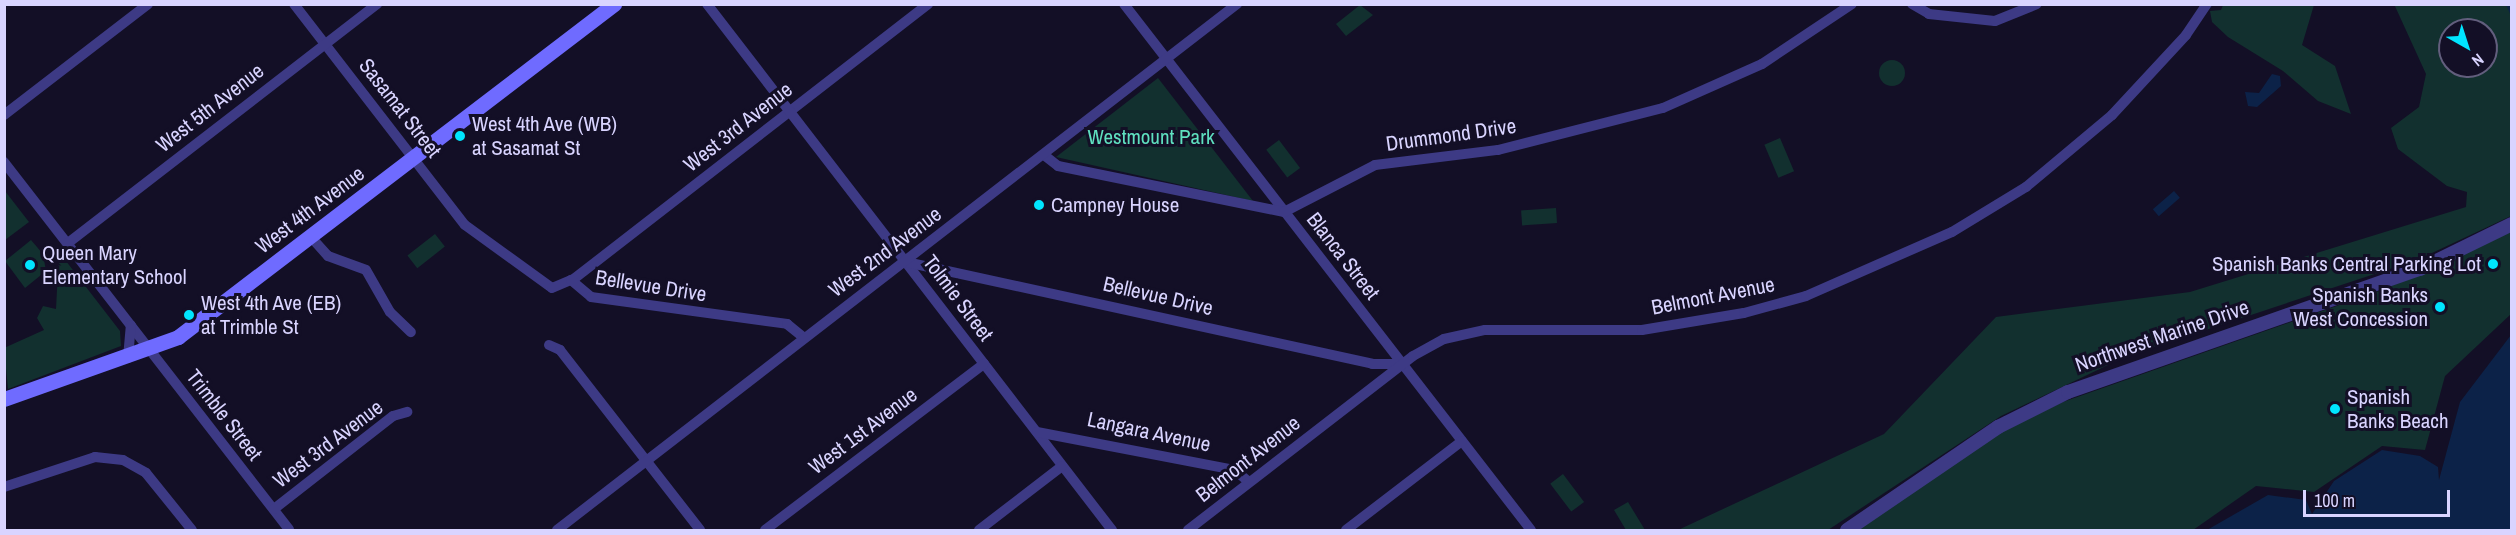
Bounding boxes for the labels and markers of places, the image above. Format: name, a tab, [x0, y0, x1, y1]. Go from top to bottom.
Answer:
place label: West 4th Ave (WB) at Sasamat St	[472, 111, 618, 161]
marker: West 4th Ave (WB) at Sasamat St	[453, 129, 467, 143]
place label: Campney House	[1051, 192, 1179, 218]
marker: Campney House	[1032, 198, 1046, 212]
place label: Queen Mary Elementary School	[42, 240, 187, 290]
place label: Spanish Banks Central Parking Lot	[2212, 251, 2481, 277]
marker: Spanish Banks Central Parking Lot	[2486, 257, 2500, 271]
marker: Queen Mary Elementary School	[23, 258, 37, 272]
place label: Spanish Banks West Concession	[2293, 282, 2428, 332]
place label: West 4th Ave (EB) at Trimble St	[201, 290, 342, 340]
marker: Spanish Banks West Concession	[2433, 300, 2447, 314]
marker: West 4th Ave (EB) at Trimble St	[182, 308, 196, 322]
place label: Spanish Banks Beach	[2347, 384, 2448, 434]
marker: Spanish Banks Beach	[2328, 402, 2342, 416]

